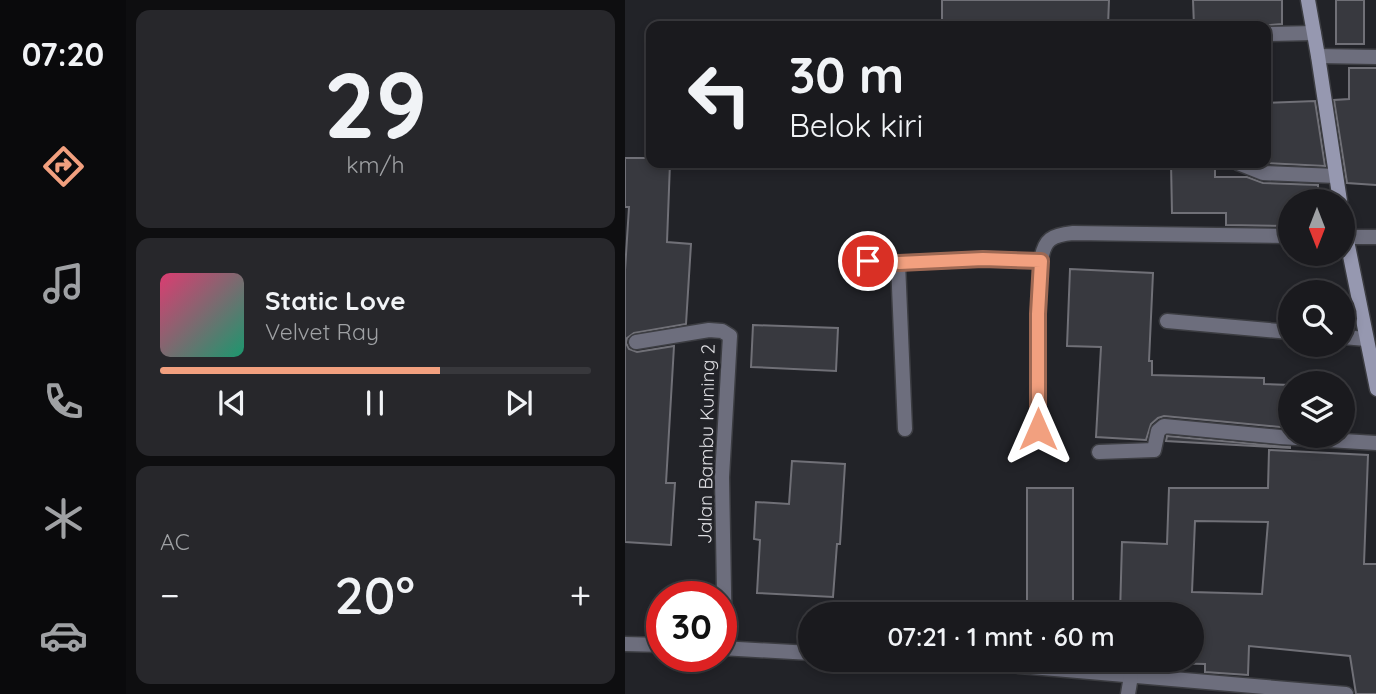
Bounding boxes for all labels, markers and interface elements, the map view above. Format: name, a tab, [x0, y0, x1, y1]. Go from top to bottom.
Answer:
text: 07:20	[22, 34, 104, 74]
text: 30 m	[789, 44, 904, 105]
text: 29	[324, 47, 427, 161]
icon: left	[674, 49, 765, 140]
text: Belok kiri	[789, 105, 923, 145]
icon: directions	[39, 142, 88, 191]
text: km/h	[346, 150, 405, 179]
north arrow	[1278, 189, 1355, 266]
map controls	[1278, 189, 1355, 448]
pin	[838, 231, 898, 291]
icon: arrive	[849, 242, 887, 280]
icon: music	[39, 259, 88, 308]
button: search	[1278, 280, 1355, 357]
text: Static Love	[265, 284, 406, 317]
text: Velvet Ray	[265, 317, 379, 346]
street label: Jalan Bambu Kuning 2	[692, 344, 720, 544]
button: layers	[1278, 371, 1355, 448]
icon: phone	[39, 377, 88, 426]
icon: previous	[213, 384, 251, 422]
icon: pause	[356, 384, 394, 422]
icon: next	[500, 384, 538, 422]
position arrow	[1001, 392, 1075, 466]
icon: climate	[39, 494, 88, 543]
text: AC	[160, 527, 190, 556]
text: 20°	[334, 562, 415, 627]
text: −	[160, 571, 180, 619]
text: +	[570, 571, 591, 619]
speed limit sign: 30	[646, 581, 737, 672]
icon: car	[39, 611, 88, 660]
text: 07:21 · 1 mnt · 60 m	[887, 620, 1115, 653]

